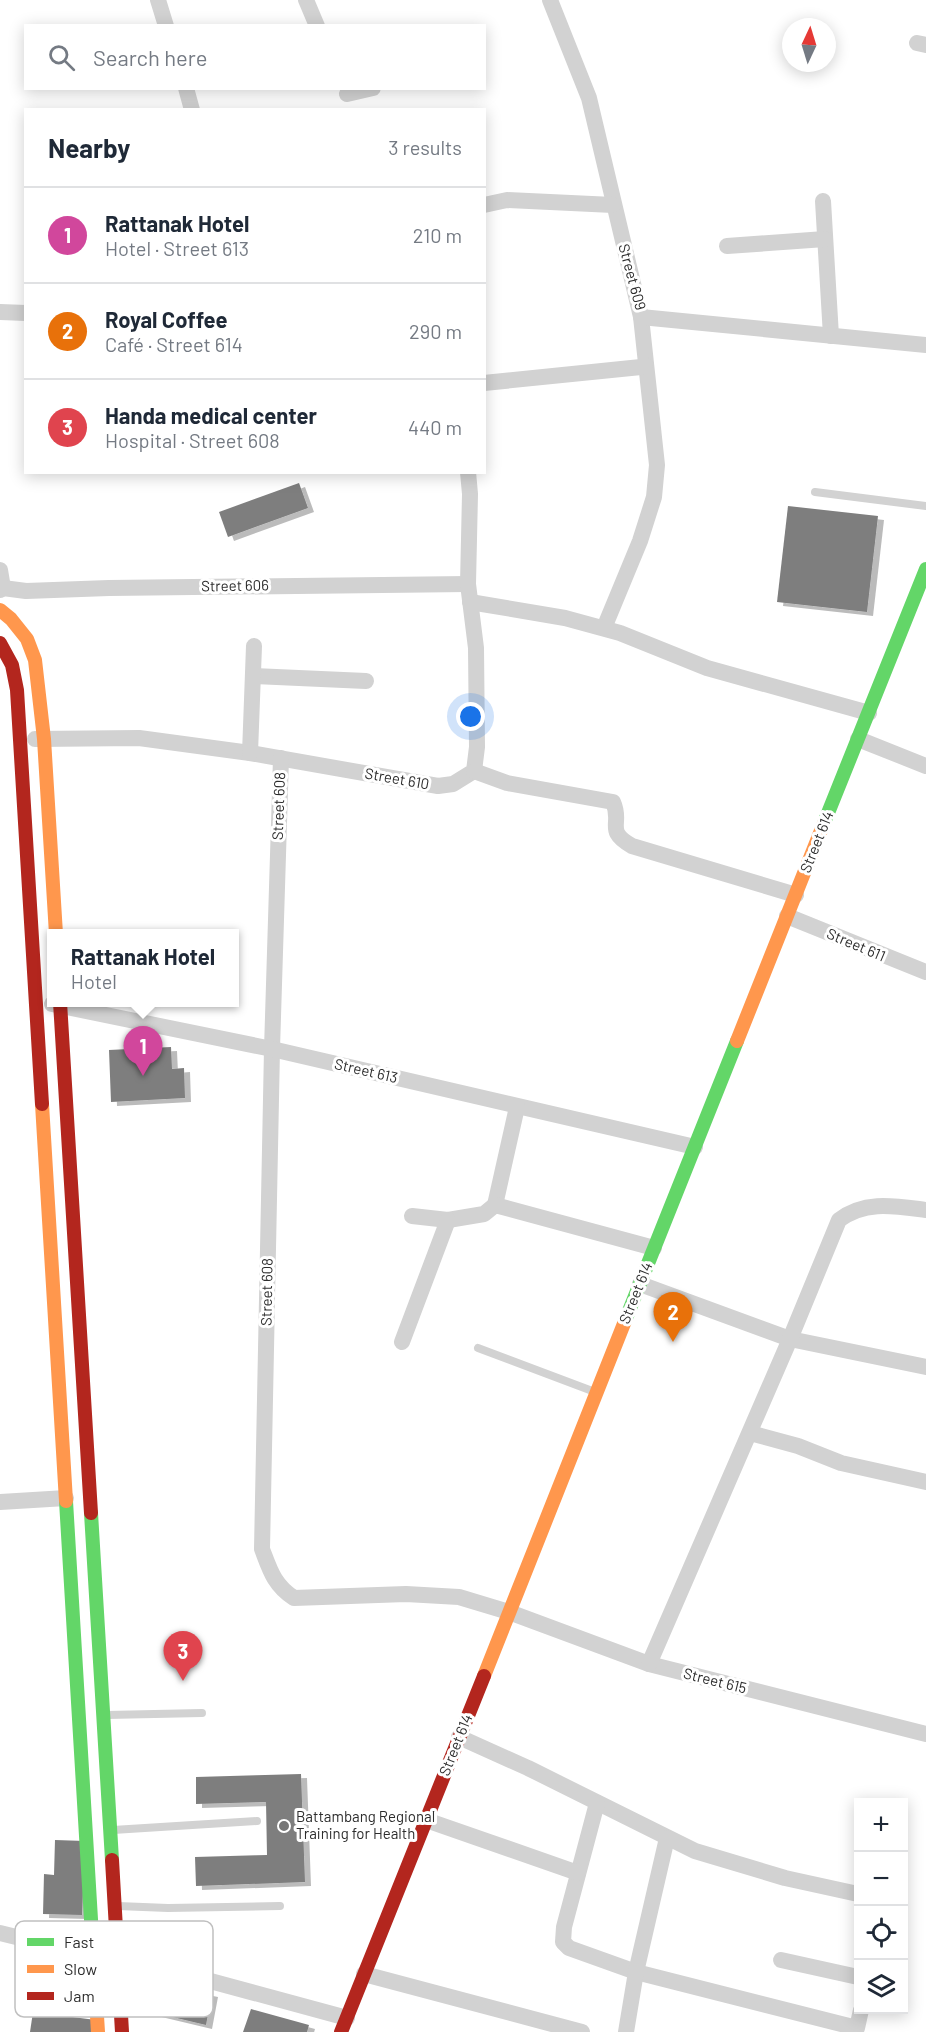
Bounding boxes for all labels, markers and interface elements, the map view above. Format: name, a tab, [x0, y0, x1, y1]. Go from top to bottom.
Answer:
north arrow	[782, 18, 836, 72]
search box	[24, 24, 486, 90]
icon: search	[45, 41, 78, 74]
text: Search here	[93, 44, 207, 70]
text: Nearby	[48, 132, 130, 163]
text: 3 results	[388, 135, 462, 159]
text: Rattanak Hotel	[105, 210, 249, 236]
text: 1	[64, 223, 71, 247]
text: 210 m	[413, 223, 462, 247]
text: Hotel · Street 613	[105, 236, 249, 260]
street label: Street 609	[615, 242, 650, 312]
text: Royal Coffee	[105, 306, 228, 332]
text: 2	[62, 319, 73, 343]
text: 290 m	[409, 319, 462, 343]
text: Café · Street 614	[105, 332, 243, 356]
text: Handa medical center	[105, 402, 317, 428]
text: 3	[62, 415, 73, 439]
text: 440 m	[408, 415, 462, 439]
text: Hospital · Street 608	[105, 428, 280, 452]
street label: Street 606	[201, 575, 269, 595]
your location	[456, 702, 485, 731]
street label: Street 610	[364, 763, 431, 793]
street label: Street 608	[268, 772, 288, 840]
street label: Street 614	[796, 808, 837, 875]
street label: Street 611	[824, 924, 888, 964]
popup	[47, 929, 239, 1007]
text: Rattanak Hotel	[71, 943, 215, 969]
text: Hotel	[71, 969, 117, 993]
pin: 1	[124, 1026, 162, 1076]
street label: Street 613	[333, 1054, 400, 1086]
street label: Street 608	[256, 1258, 276, 1326]
street label: Street 614	[615, 1259, 656, 1326]
pin: 2	[654, 1292, 692, 1342]
pin: 3	[164, 1632, 202, 1681]
street label: Street 615	[682, 1664, 749, 1697]
street label: Street 614	[435, 1711, 476, 1778]
map controls	[854, 1798, 908, 2014]
button: +	[854, 1798, 908, 1852]
place label: Battambang Regional Training for Health	[296, 1807, 435, 1842]
marker: Battambang Regional Training for Health	[277, 1819, 291, 1833]
button: −	[854, 1852, 908, 1906]
button: locate	[854, 1906, 908, 1960]
legend	[15, 1921, 213, 2017]
text: Fast	[64, 1932, 94, 1951]
text: Slow	[64, 1959, 97, 1978]
button: layers	[854, 1960, 908, 2014]
text: Jam	[64, 1986, 95, 2005]

